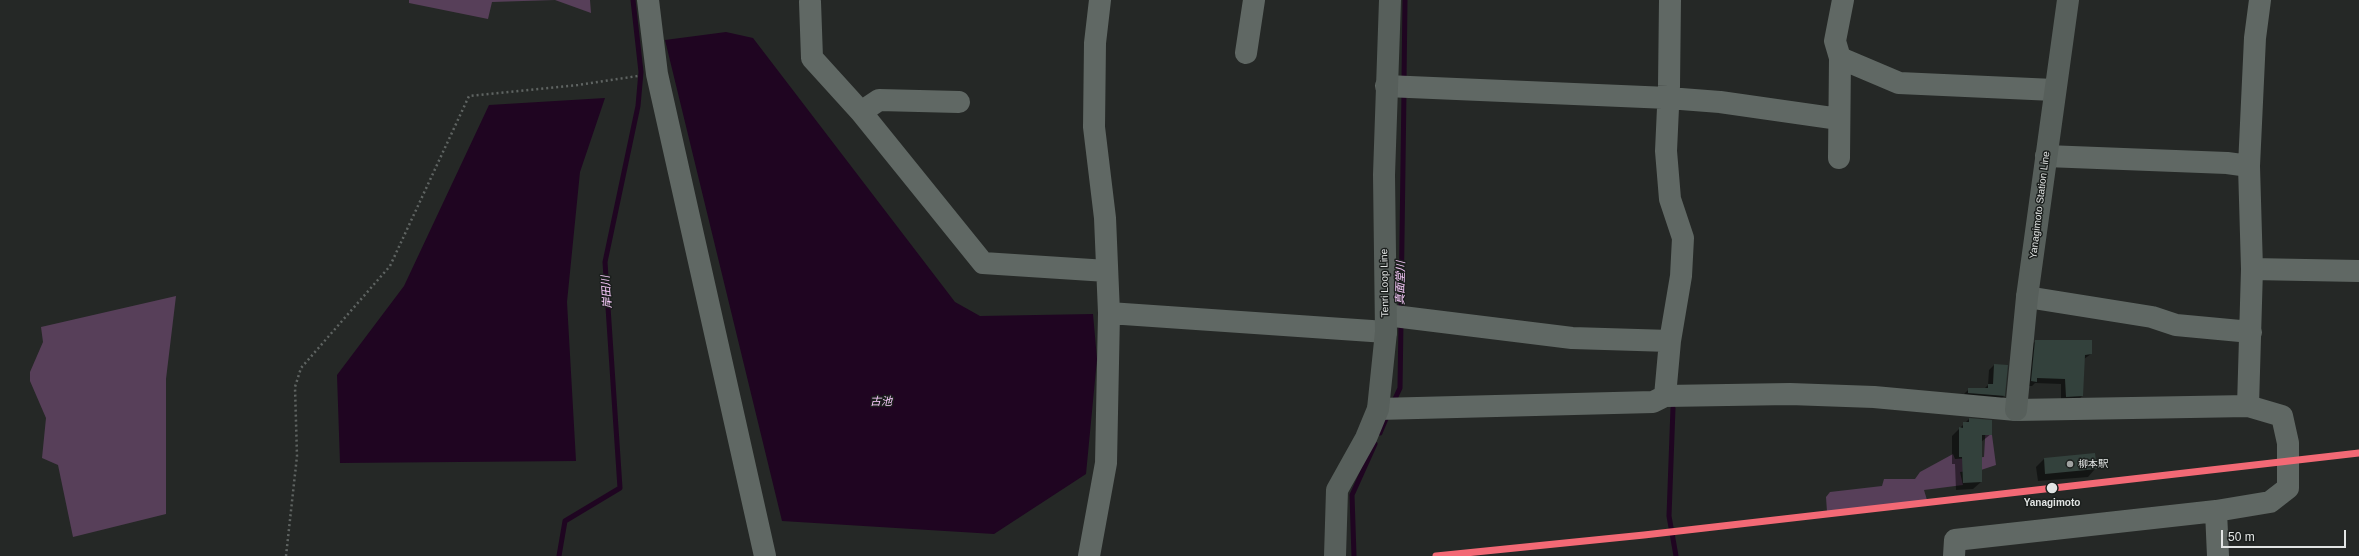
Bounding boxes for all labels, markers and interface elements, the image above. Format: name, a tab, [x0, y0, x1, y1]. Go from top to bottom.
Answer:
street label: Yanagimoto Station Line	[2027, 151, 2053, 259]
street label: Tenri Loop Line	[1378, 249, 1392, 317]
water label: 真面堂川	[1394, 261, 1408, 305]
water label: 岸田川	[599, 275, 615, 309]
water label: 古池	[870, 395, 892, 409]
place label: 柳本駅	[2078, 458, 2108, 470]
marker: 柳本駅	[2065, 459, 2075, 469]
marker: Yanagimoto	[2045, 481, 2059, 495]
place label: Yanagimoto	[2024, 497, 2080, 509]
scale bar	[2223, 522, 2348, 548]
text: 50 m	[2228, 530, 2255, 544]

